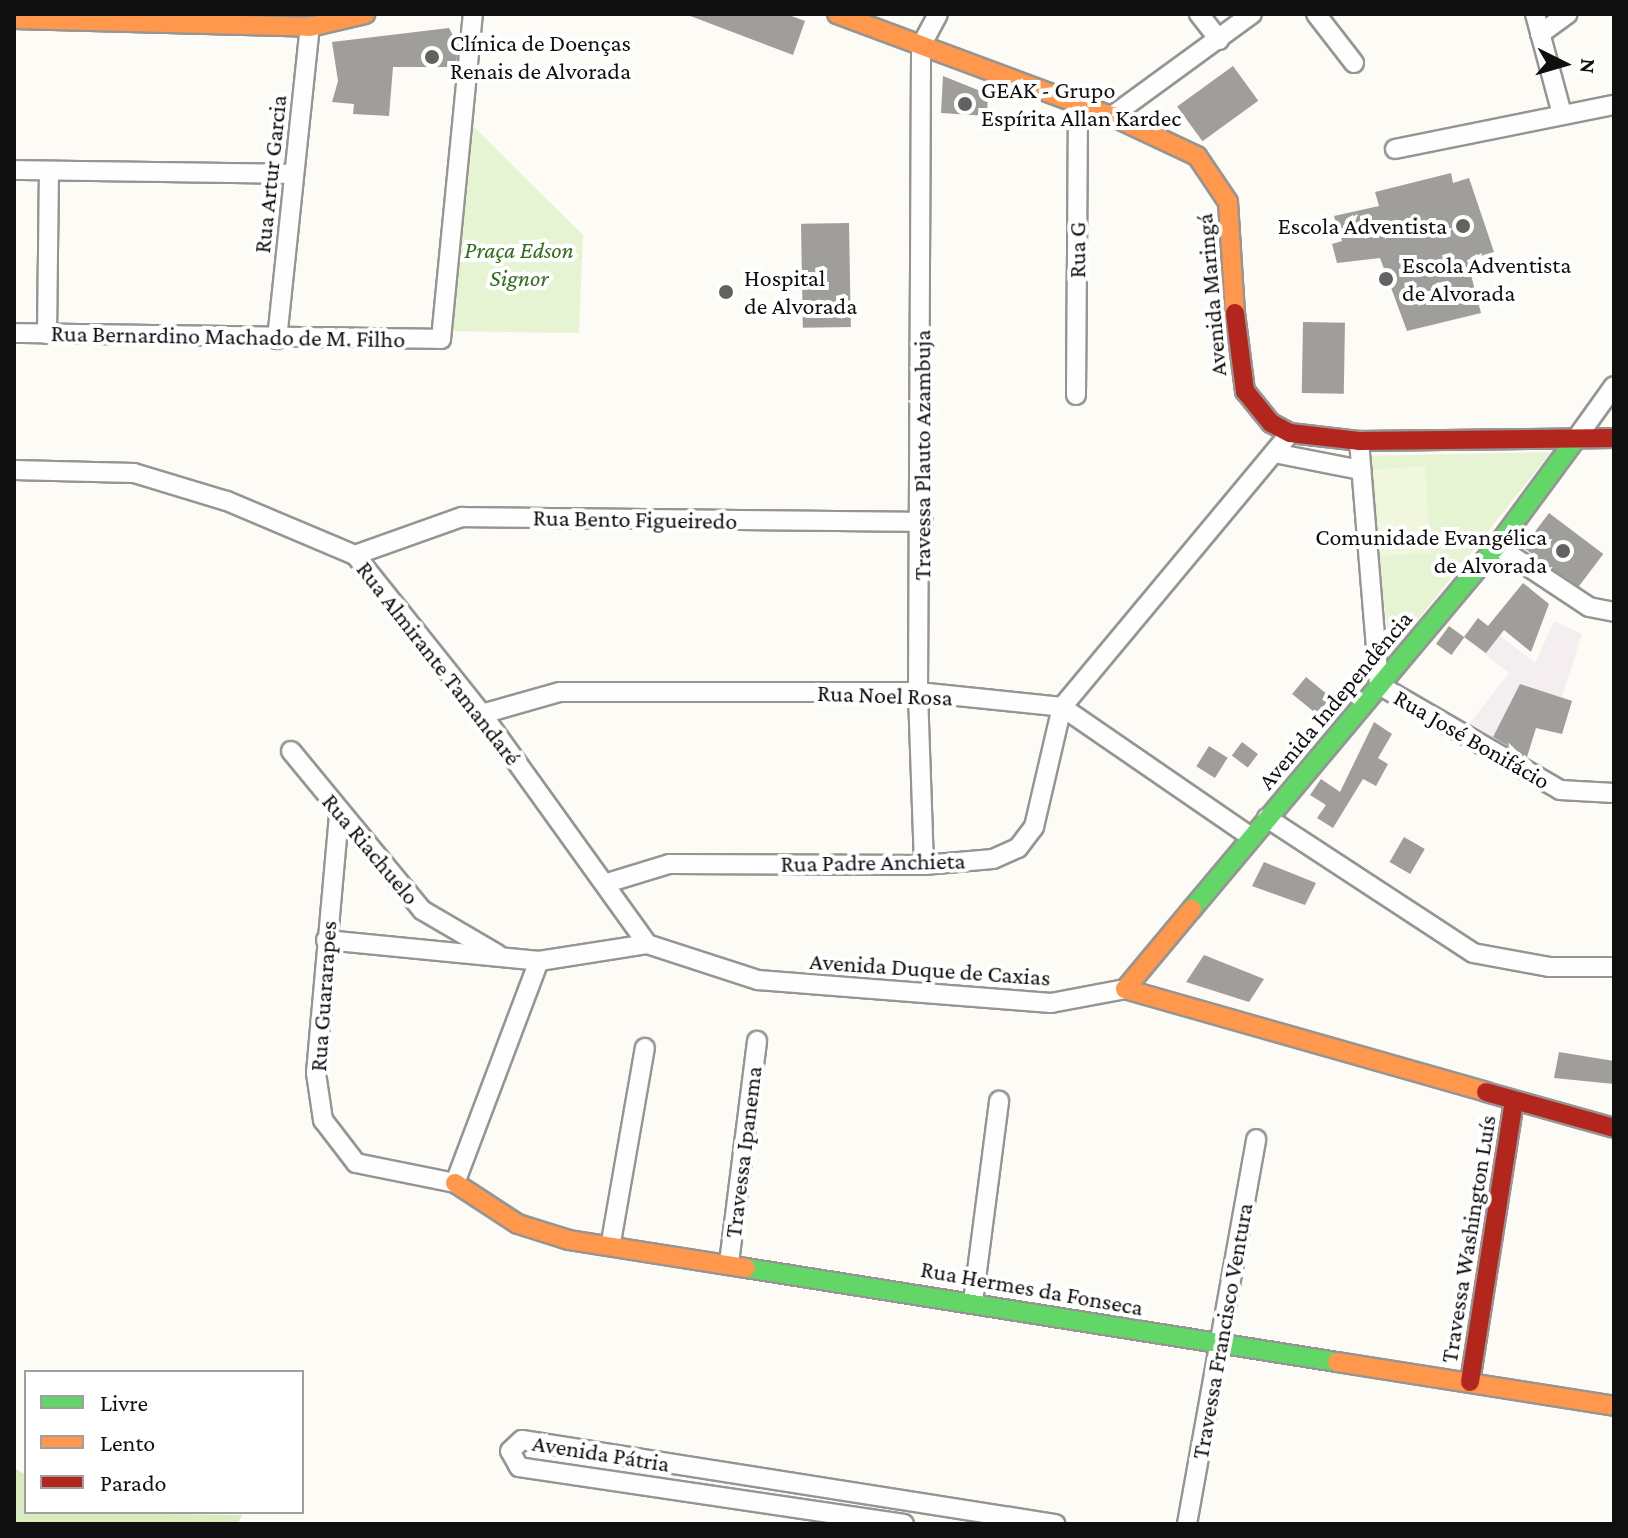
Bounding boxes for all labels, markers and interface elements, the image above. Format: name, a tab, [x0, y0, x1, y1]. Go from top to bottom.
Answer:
north arrow	[1524, 24, 1604, 104]
place label: Clínica de Doenças Renais de Alvorada	[450, 29, 631, 85]
marker: Clínica de Doenças Renais de Alvorada	[421, 46, 443, 68]
text: N	[1575, 58, 1602, 75]
place label: GEAK - Grupo Espírita Allan Kardec	[981, 76, 1181, 132]
street label: Rua Artur Garcia	[247, 93, 293, 255]
marker: GEAK - Grupo Espírita Allan Kardec	[956, 95, 974, 113]
street label: Avenida Maringá	[1190, 212, 1232, 378]
place label: Escola Adventista	[1278, 212, 1447, 240]
marker: Escola Adventista	[1454, 217, 1472, 235]
street label: Rua G	[1063, 222, 1091, 278]
park label: Praça Edson Signor	[464, 236, 574, 292]
place label: Escola Adventista de Alvorada	[1402, 251, 1571, 307]
place label: Hospital de Alvorada	[744, 264, 857, 320]
marker: Escola Adventista de Alvorada	[1377, 270, 1395, 288]
marker: Hospital de Alvorada	[715, 281, 737, 303]
street label: Rua Bernardino Machado de M. Filho	[51, 319, 405, 353]
street label: Travessa Plauto Azambuja	[908, 330, 936, 580]
street label: Rua Bento Figueiredo	[533, 503, 737, 535]
place label: Comunidade Evangélica de Alvorada	[1315, 523, 1547, 579]
marker: Comunidade Evangélica de Alvorada	[1554, 542, 1572, 560]
street label: Rua Almirante Tamandaré	[350, 555, 528, 771]
street label: Avenida Independência	[1252, 605, 1418, 795]
street label: Rua Noel Rosa	[817, 678, 953, 712]
street label: Rua José Bonifácio	[1389, 683, 1555, 795]
street label: Rua Riachuelo	[316, 788, 426, 910]
street label: Rua Padre Anchieta	[780, 846, 966, 878]
street label: Rua Guararapes	[303, 920, 343, 1072]
street label: Avenida Duque de Caxias	[808, 946, 1052, 992]
street label: Travessa Ipanema	[718, 1065, 768, 1239]
street label: Travessa Washington Luís	[1434, 1113, 1502, 1365]
street label: Travessa Francisco Ventura	[1185, 1201, 1259, 1461]
street label: Rua Hermes da Fonseca	[919, 1254, 1145, 1322]
legend	[24, 1370, 304, 1514]
text: Livre	[100, 1389, 148, 1416]
street label: Avenida Pátria	[530, 1428, 672, 1478]
text: Lento	[100, 1429, 155, 1456]
text: Parado	[100, 1469, 167, 1496]

